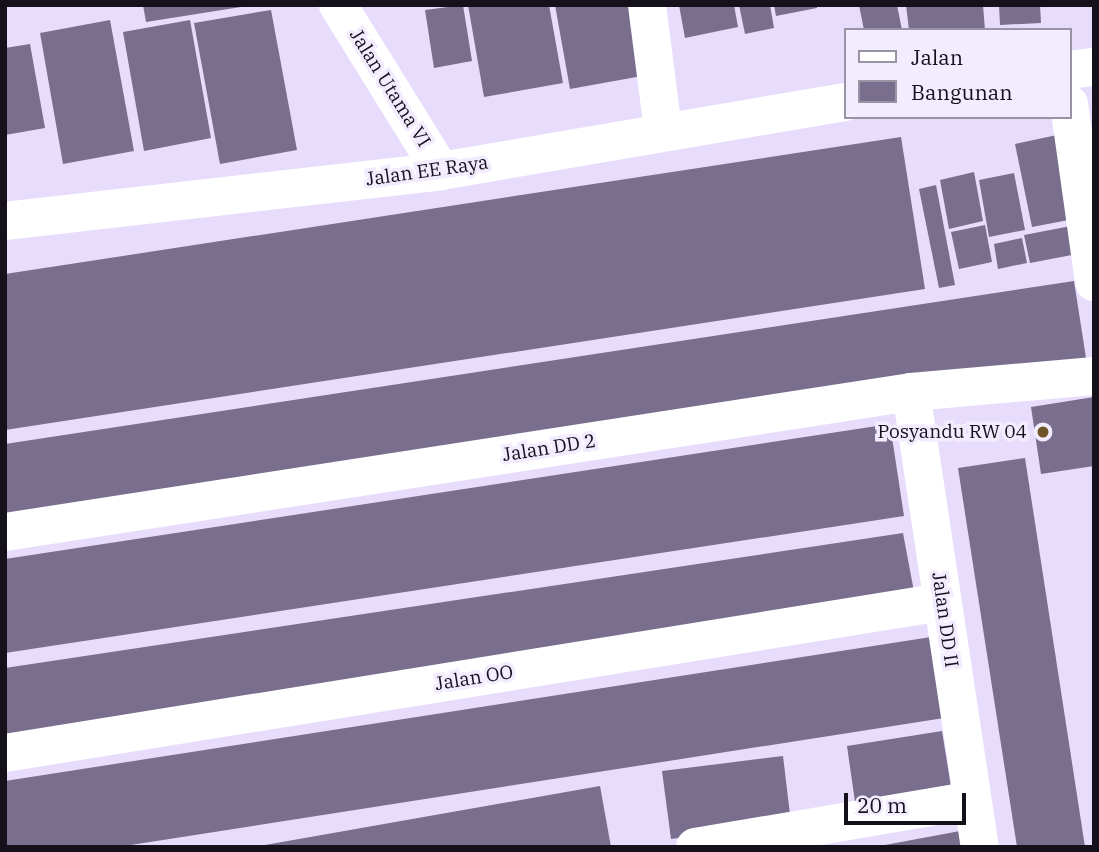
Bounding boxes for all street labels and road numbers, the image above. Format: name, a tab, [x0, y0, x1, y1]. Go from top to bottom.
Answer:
street label: Jalan Utama VI	[345, 25, 435, 151]
street label: Jalan EE Raya	[364, 151, 490, 191]
street label: Jalan DD 2	[501, 429, 597, 467]
street label: Jalan DD II	[927, 571, 963, 669]
street label: Jalan OO	[433, 661, 515, 695]

